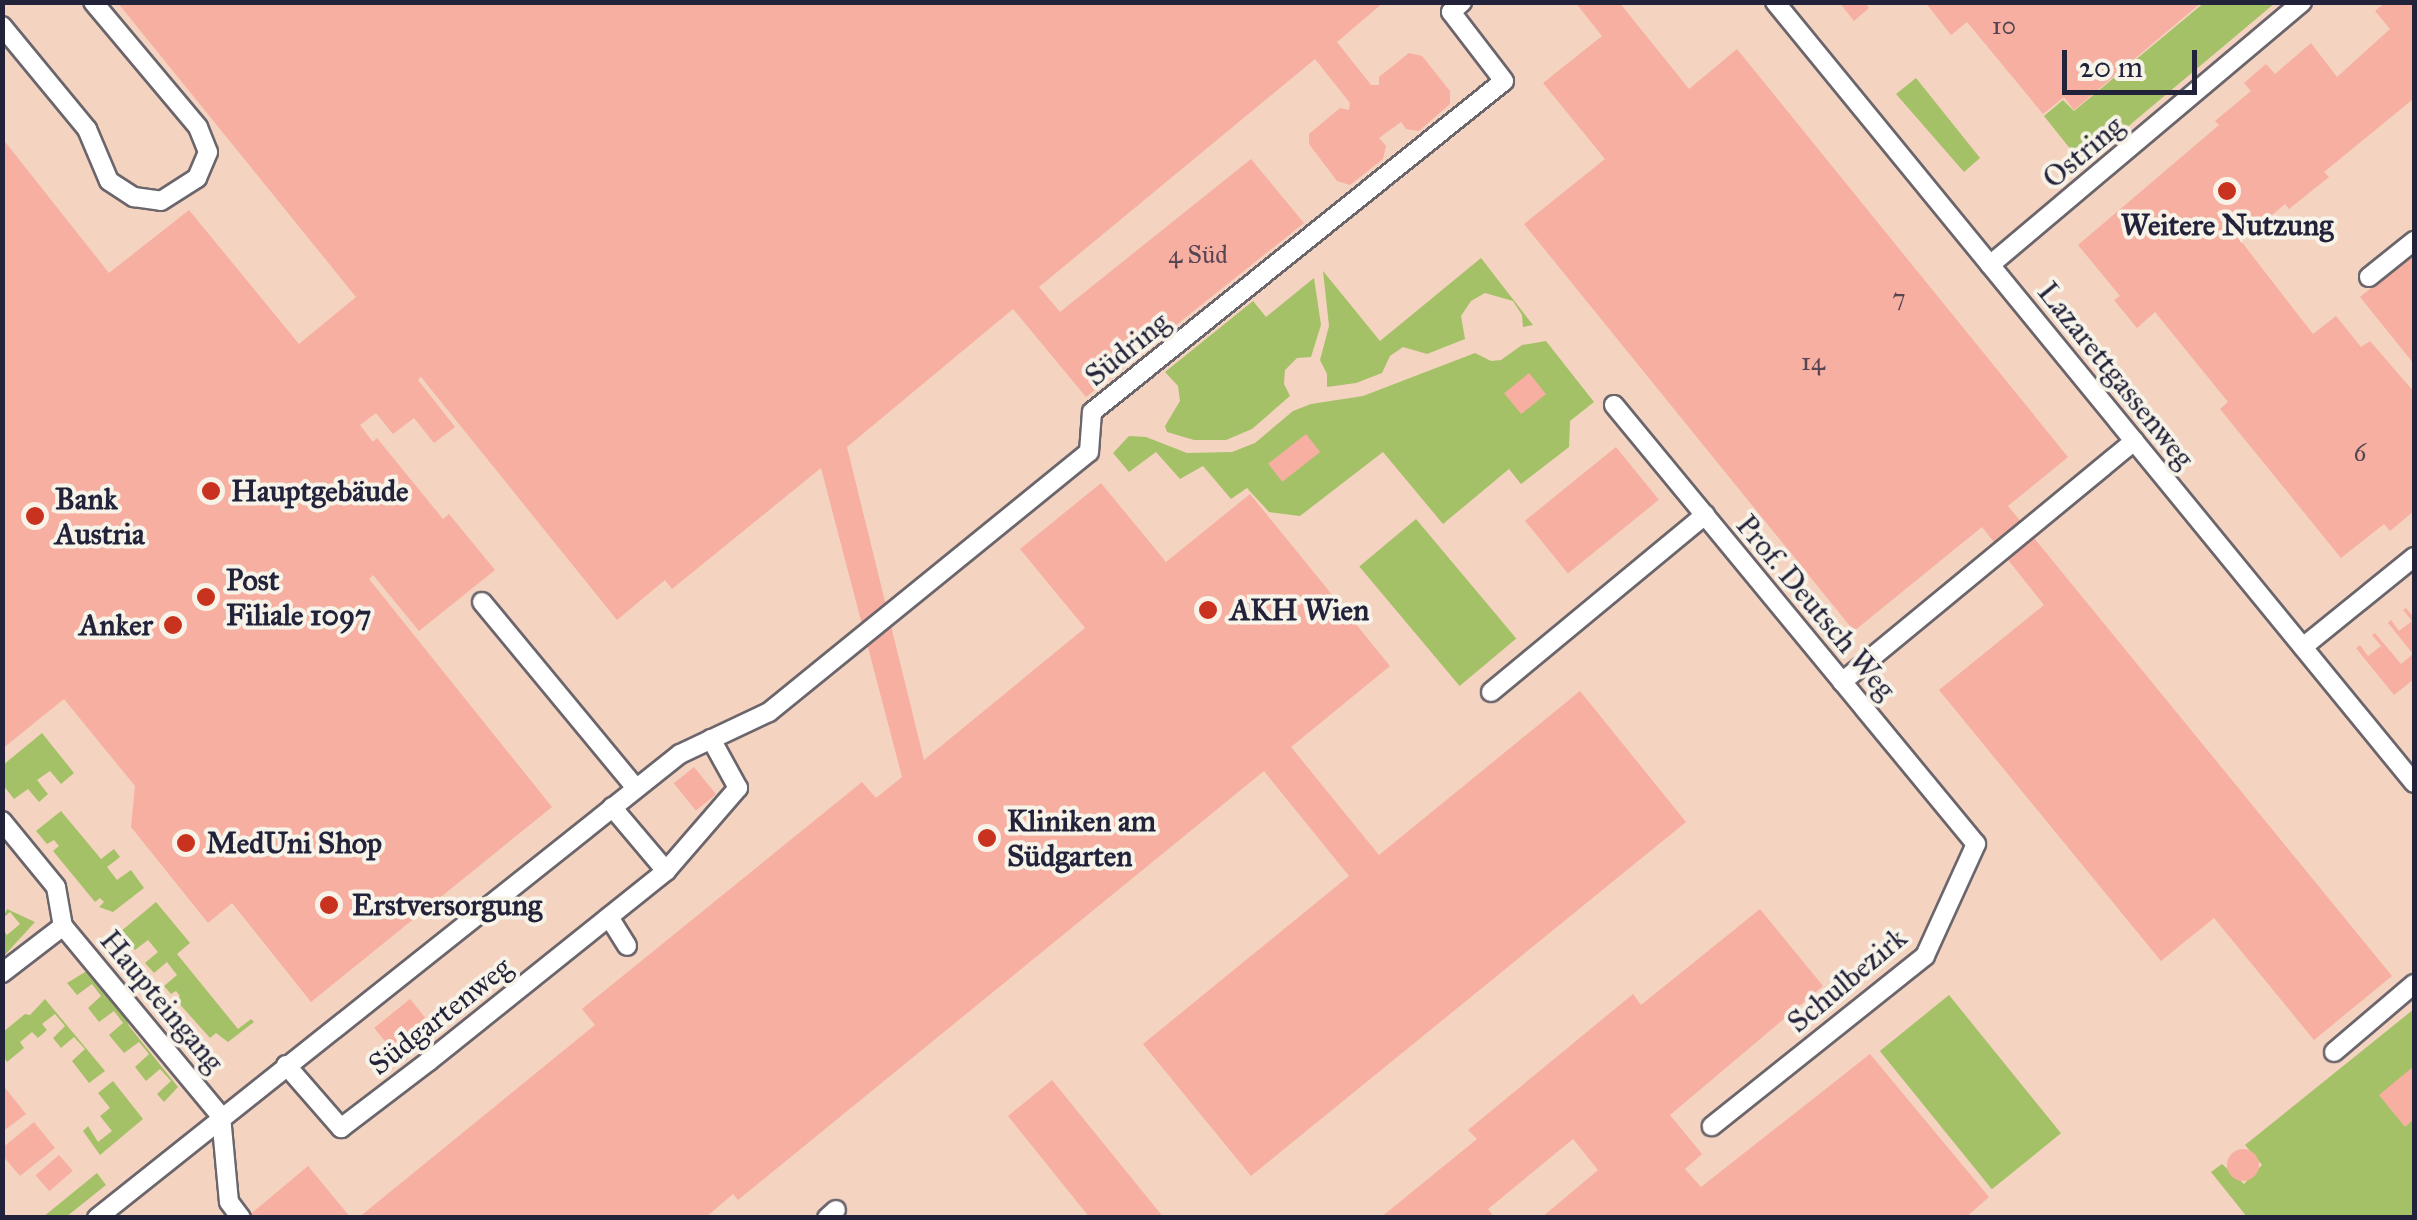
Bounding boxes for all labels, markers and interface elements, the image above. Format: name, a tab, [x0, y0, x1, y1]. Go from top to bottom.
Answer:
house number: 10	[1992, 11, 2016, 41]
scale bar	[2067, 30, 2202, 92]
text: 20 m	[2079, 49, 2143, 85]
street label: Ostring	[2035, 108, 2131, 196]
marker: Weitere Nutzung	[2216, 180, 2238, 202]
place label: Weitere Nutzung	[2121, 207, 2333, 243]
house number: 4 Süd	[1168, 240, 1228, 270]
street label: Lazarettgassenweg	[2030, 275, 2202, 475]
house number: 7	[1892, 283, 1906, 313]
street label: Südring	[1078, 304, 1176, 394]
house number: 14	[1801, 347, 1825, 377]
house number: 6	[2354, 438, 2366, 468]
place label: Hauptgebäude	[231, 473, 408, 509]
marker: Hauptgebäude	[200, 480, 222, 502]
place label: Bank Austria	[55, 481, 145, 552]
marker: Bank Austria	[24, 505, 46, 527]
street label: Prof. Deutsch Weg	[1728, 508, 1904, 706]
place label: Post Filiale 1097	[226, 562, 371, 632]
marker: Post Filiale 1097	[195, 586, 217, 608]
place label: AKH Wien	[1230, 592, 1369, 628]
marker: AKH Wien	[1195, 597, 1221, 623]
place label: Anker	[79, 607, 153, 643]
marker: Anker	[162, 614, 184, 636]
place label: Kliniken am Südgarten	[1007, 803, 1156, 874]
place label: MedUni Shop	[206, 825, 382, 861]
marker: Kliniken am Südgarten	[976, 827, 998, 849]
marker: MedUni Shop	[175, 832, 197, 854]
place label: Erstversorgung	[352, 887, 542, 923]
marker: Erstversorgung	[316, 892, 342, 918]
street label: Schulbezirk	[1780, 920, 1914, 1040]
street label: Haupteingang	[92, 923, 232, 1079]
street label: Südgartenweg	[361, 949, 519, 1083]

